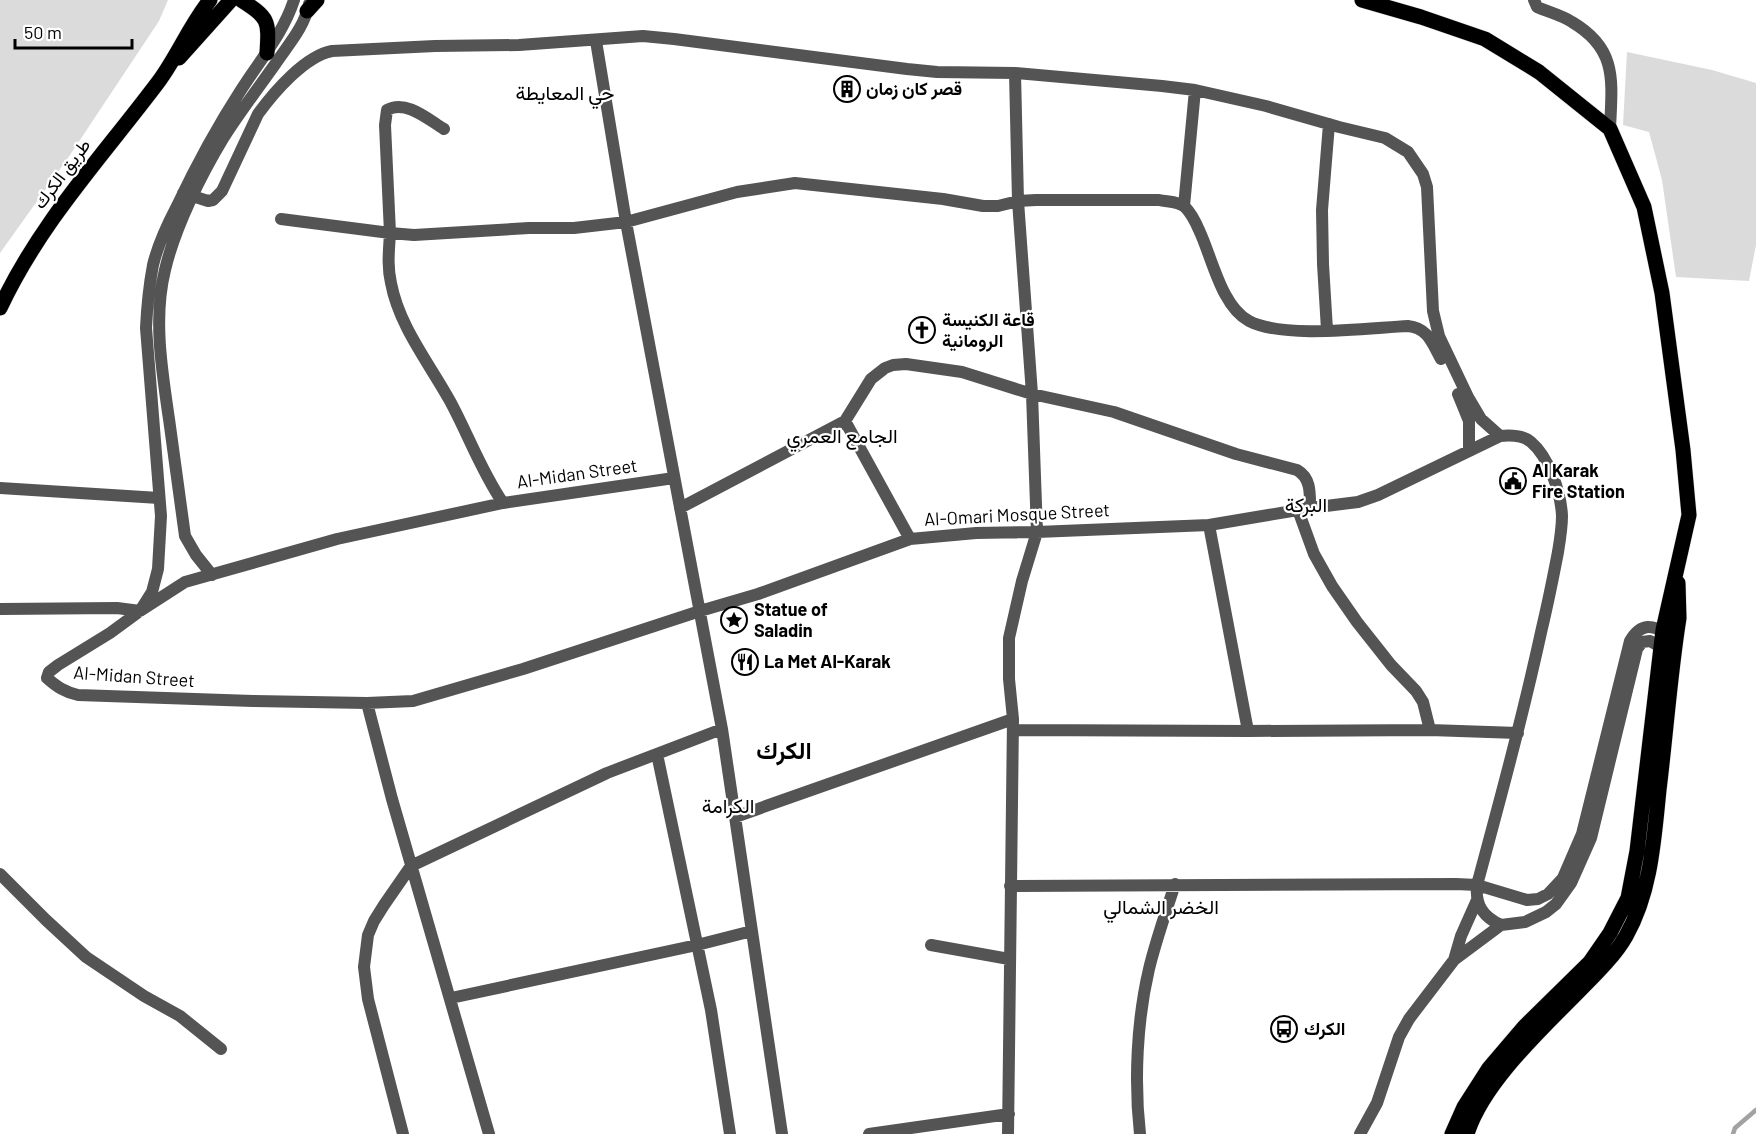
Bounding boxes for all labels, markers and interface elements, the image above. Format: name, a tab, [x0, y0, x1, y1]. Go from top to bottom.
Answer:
scale bar	[15, 12, 132, 50]
text: 50 m	[24, 21, 62, 43]
building icon: قصر كان زمان	[832, 74, 862, 104]
place label: قصر كان زمان	[866, 77, 962, 100]
district label: حي المعايطة	[515, 80, 615, 110]
street label: طريق الكرك	[28, 134, 95, 213]
place label: قاعة الكنيسة الرومانية	[942, 308, 1035, 352]
church icon: قاعة الكنيسة الرومانية	[907, 315, 937, 345]
district label: الجامع العمري	[786, 423, 898, 453]
street label: AI-Midan Street	[515, 454, 639, 492]
place label: Al Karak Fire Station	[1532, 459, 1625, 502]
public building icon: Al Karak Fire Station	[1498, 466, 1528, 496]
district label: البركة	[1285, 492, 1327, 518]
street label: AI-Omari Mosque Street	[924, 498, 1110, 530]
place label: Statue of Saladin	[754, 598, 828, 641]
place icon: Statue of Saladin	[719, 605, 749, 635]
restaurant icon: La Met Al-Karak	[730, 647, 760, 677]
place label: La Met Al-Karak	[764, 650, 891, 672]
street label: AI-Midan Street	[73, 661, 195, 691]
district label: الكرك	[756, 735, 812, 766]
district label: الكرامة	[702, 793, 754, 819]
district label: الخضر الشمالي	[1103, 894, 1219, 924]
bus stop icon: الكرك	[1269, 1014, 1299, 1044]
place label: الكرك	[1304, 1017, 1345, 1040]

